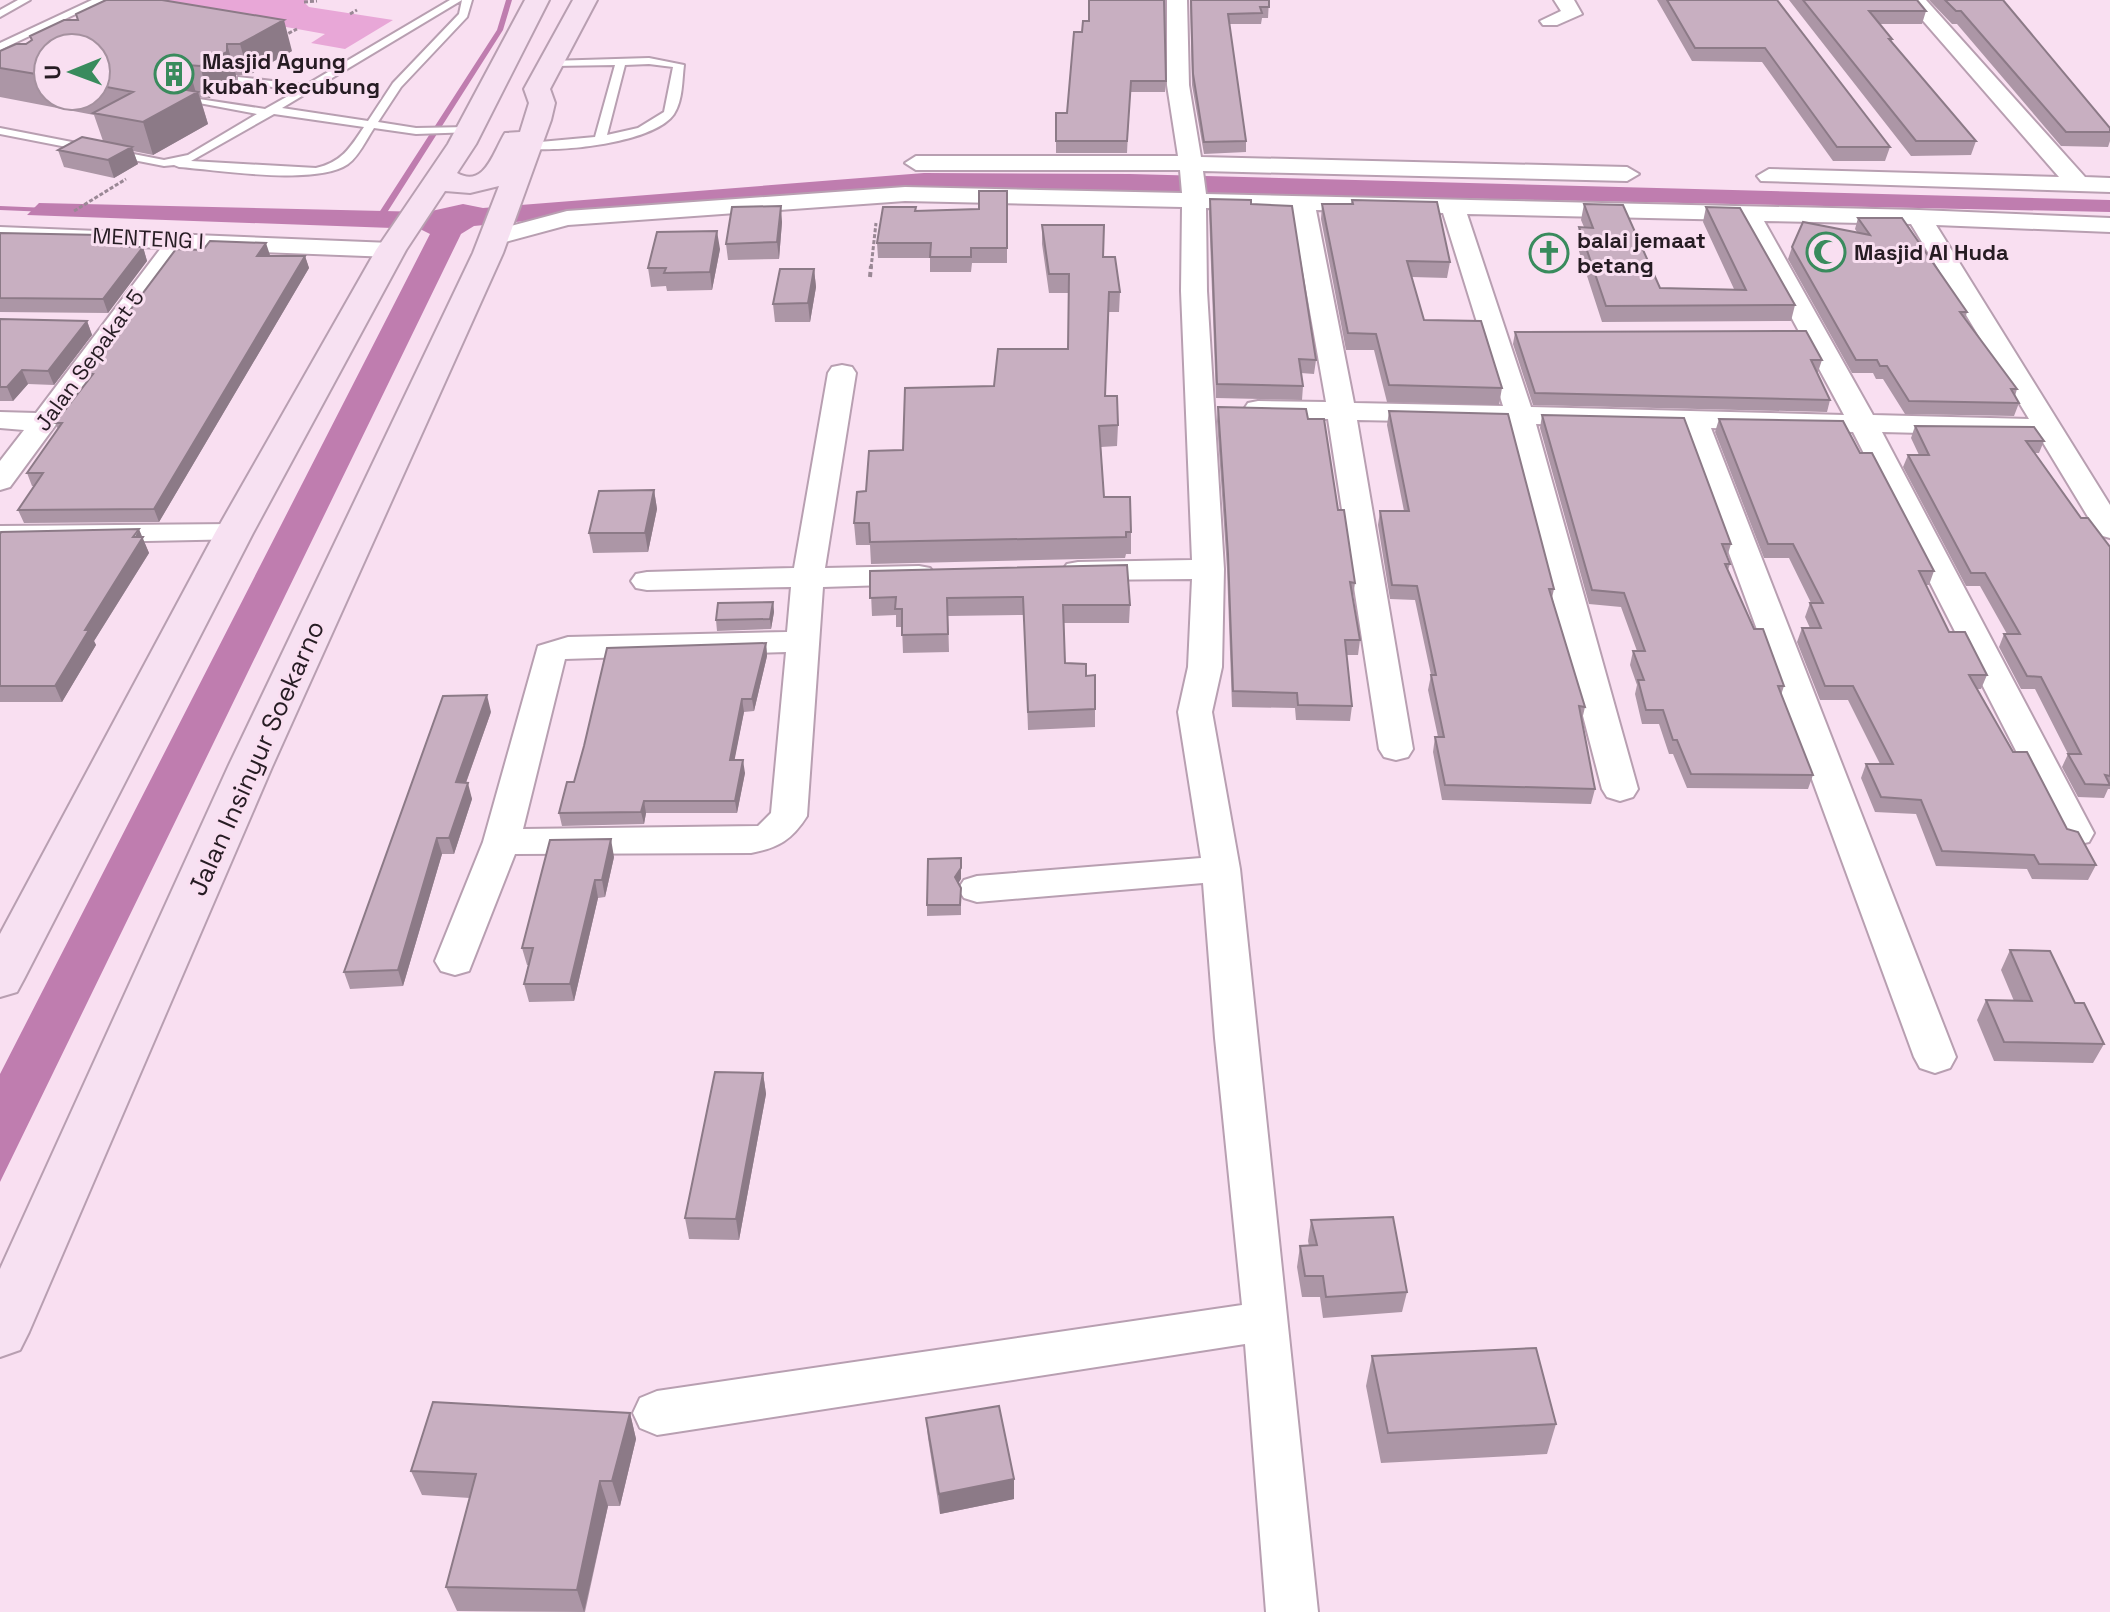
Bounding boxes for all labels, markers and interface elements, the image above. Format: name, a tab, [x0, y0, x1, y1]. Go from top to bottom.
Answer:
north arrow	[32, 32, 112, 112]
place label: Masjid Agung kubah kecubung	[202, 47, 380, 100]
building icon: Masjid Agung kubah kecubung	[153, 53, 195, 95]
text: U	[38, 65, 66, 80]
street label: MENTENG I	[92, 221, 204, 255]
place label: balai jemaat betang	[1577, 226, 1706, 279]
mosque icon: Masjid Al Huda	[1805, 231, 1847, 273]
church icon: balai jemaat betang	[1528, 232, 1570, 274]
place label: Masjid Al Huda	[1854, 238, 2009, 266]
street label: Jalan Sepakat 5	[28, 284, 150, 436]
street label: Jalan Insinyur Soekarno	[180, 615, 332, 901]

